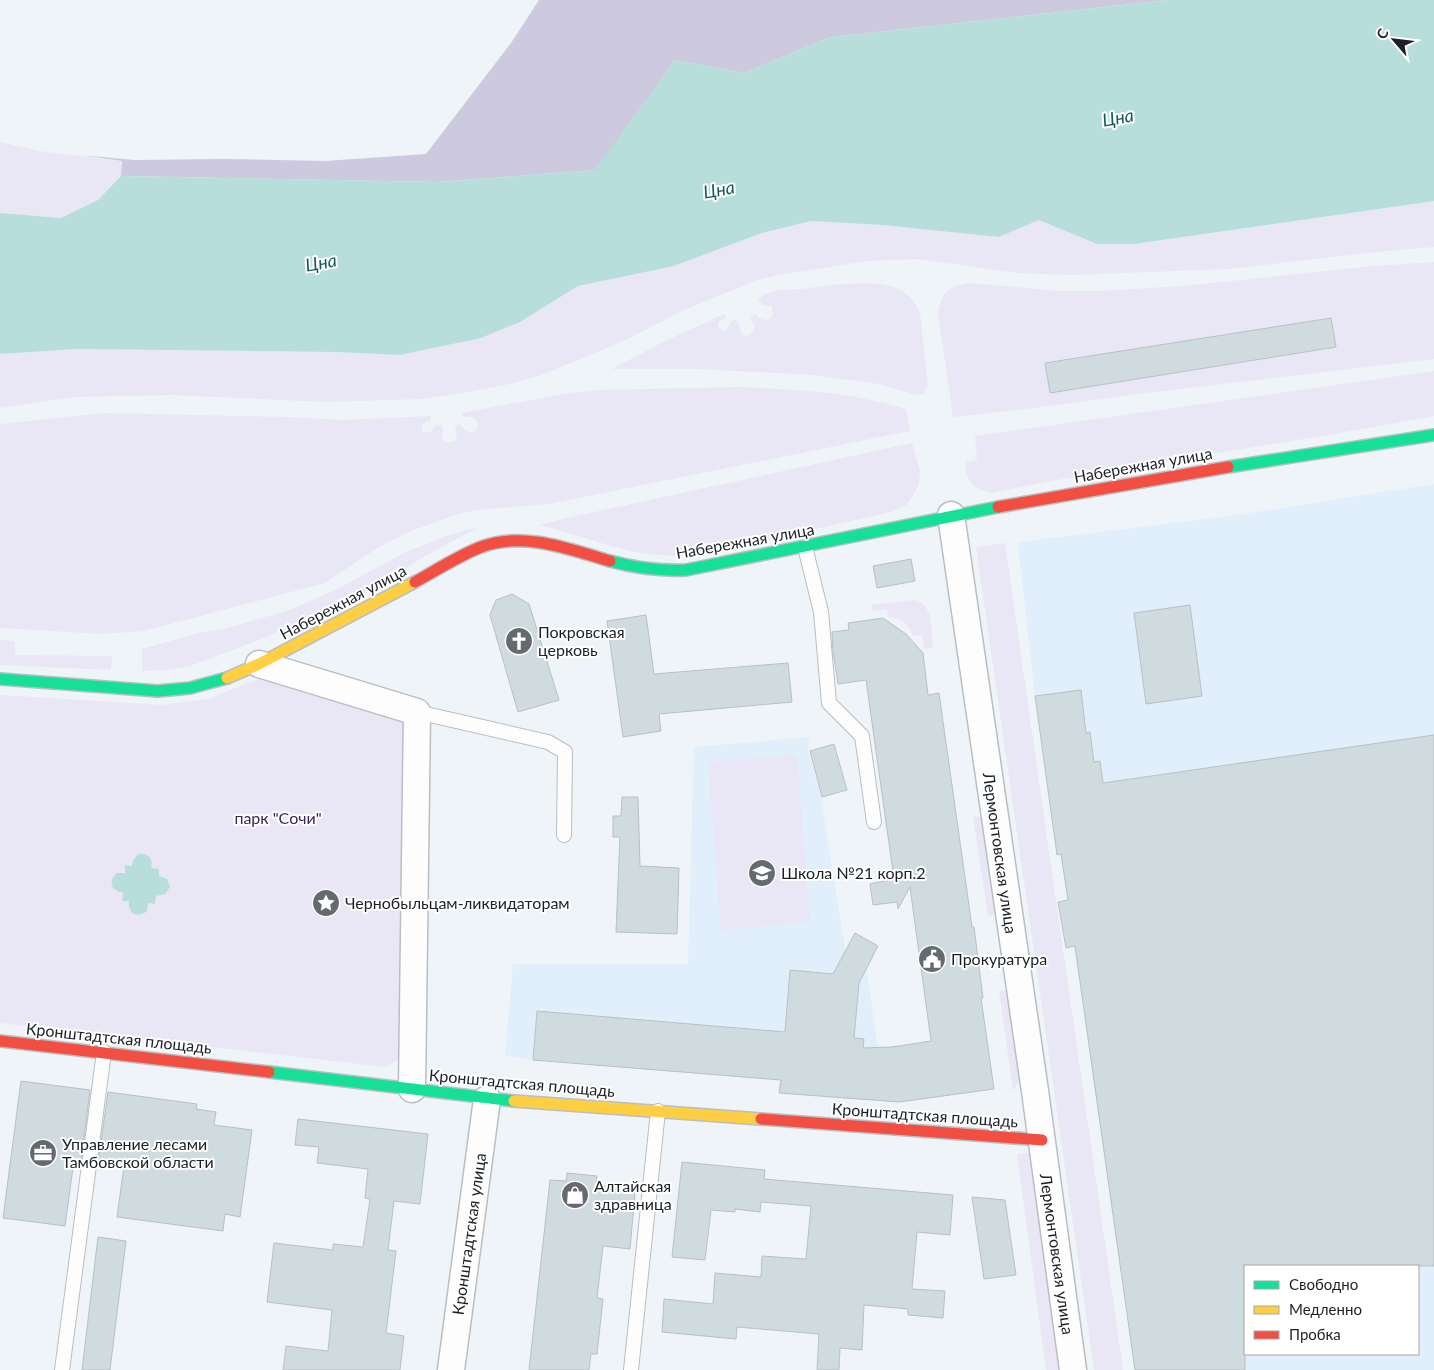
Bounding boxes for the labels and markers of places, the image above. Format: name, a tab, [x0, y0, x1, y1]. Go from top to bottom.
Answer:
place label: Покровская церковь	[538, 622, 625, 659]
church icon: Покровская церковь	[504, 626, 534, 656]
school or university icon: Школа №21 корп.2	[747, 858, 777, 888]
place label: Школа №21 корп.2	[781, 863, 926, 882]
place icon: Чернобыльцам-ликвидаторам	[311, 888, 341, 918]
place label: Чернобыльцам-ликвидаторам	[345, 893, 570, 912]
public building icon: Прокуратура	[917, 944, 947, 974]
place label: Прокуратура	[951, 949, 1047, 968]
place label: Управление лесами Тамбовской области	[62, 1134, 214, 1171]
office icon: Управление лесами Тамбовской области	[28, 1138, 58, 1168]
place label: Алтайская здравница	[594, 1176, 672, 1213]
shop icon: Алтайская здравница	[560, 1180, 590, 1210]

